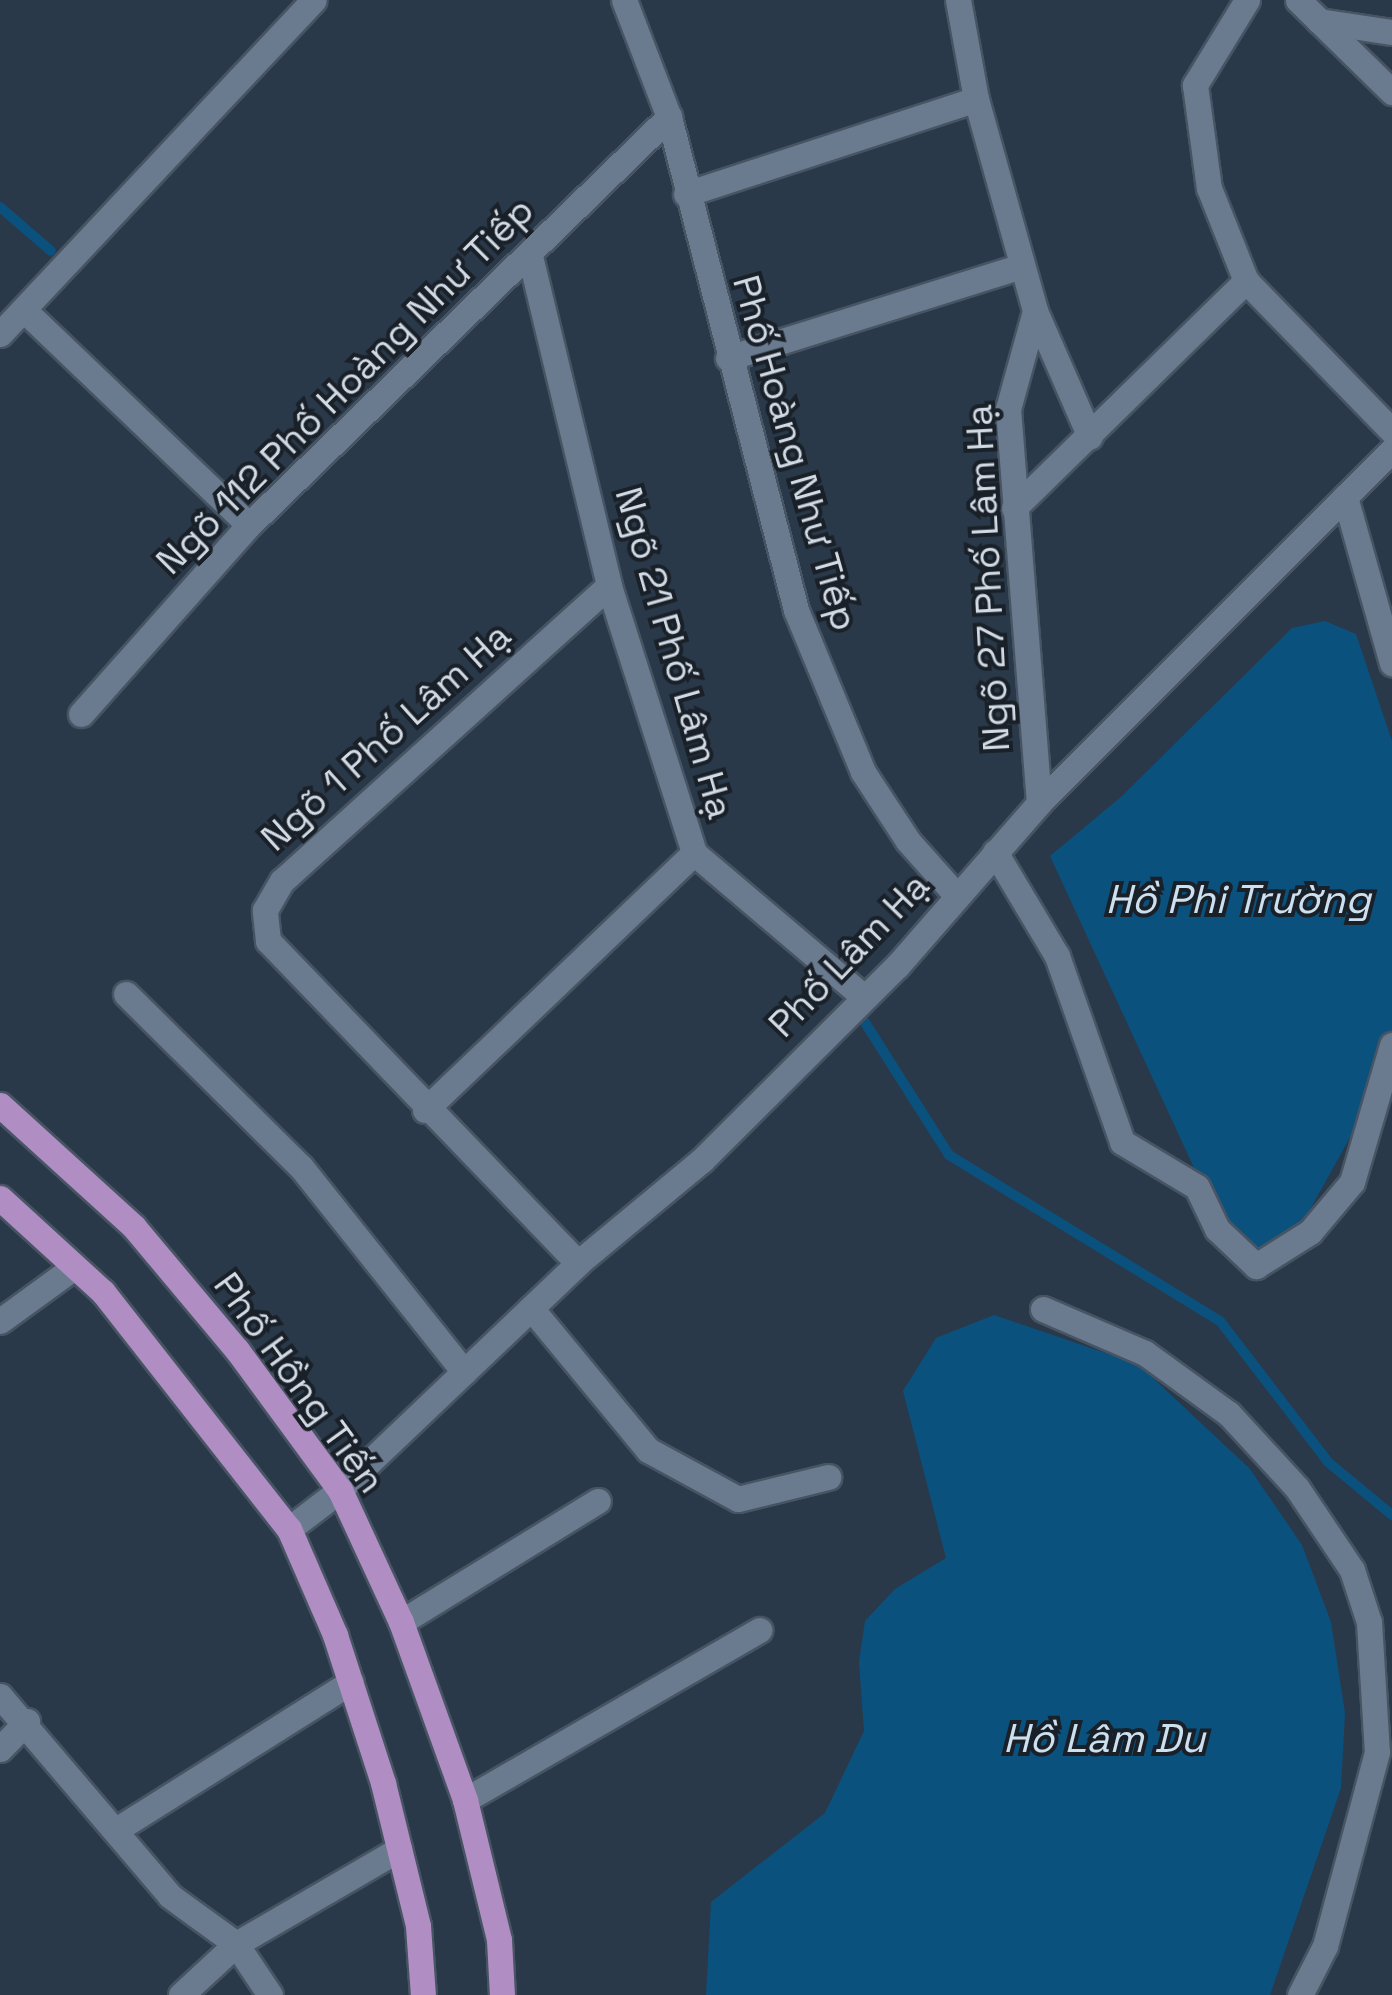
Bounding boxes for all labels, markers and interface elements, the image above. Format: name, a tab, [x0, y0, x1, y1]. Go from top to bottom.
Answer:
street label: Ngõ 112 Phố Hoàng Như Tiếp	[146, 187, 544, 585]
street label: Phố Hoàng Như Tiếp	[722, 270, 868, 636]
street label: Ngõ 27 Phố Lâm Hạ	[956, 403, 1020, 753]
street label: Ngõ 21 Phố Lâm Hạ	[605, 482, 743, 824]
street label: Ngõ 1 Phố Lâm Hạ	[252, 613, 520, 861]
street label: Phố Lâm Hạ	[759, 863, 939, 1047]
water label: Hồ Phi Trường	[1105, 876, 1371, 924]
street label: Phố Hồng Tiến	[203, 1263, 395, 1503]
water label: Hồ Lâm Du	[1003, 1715, 1205, 1763]

